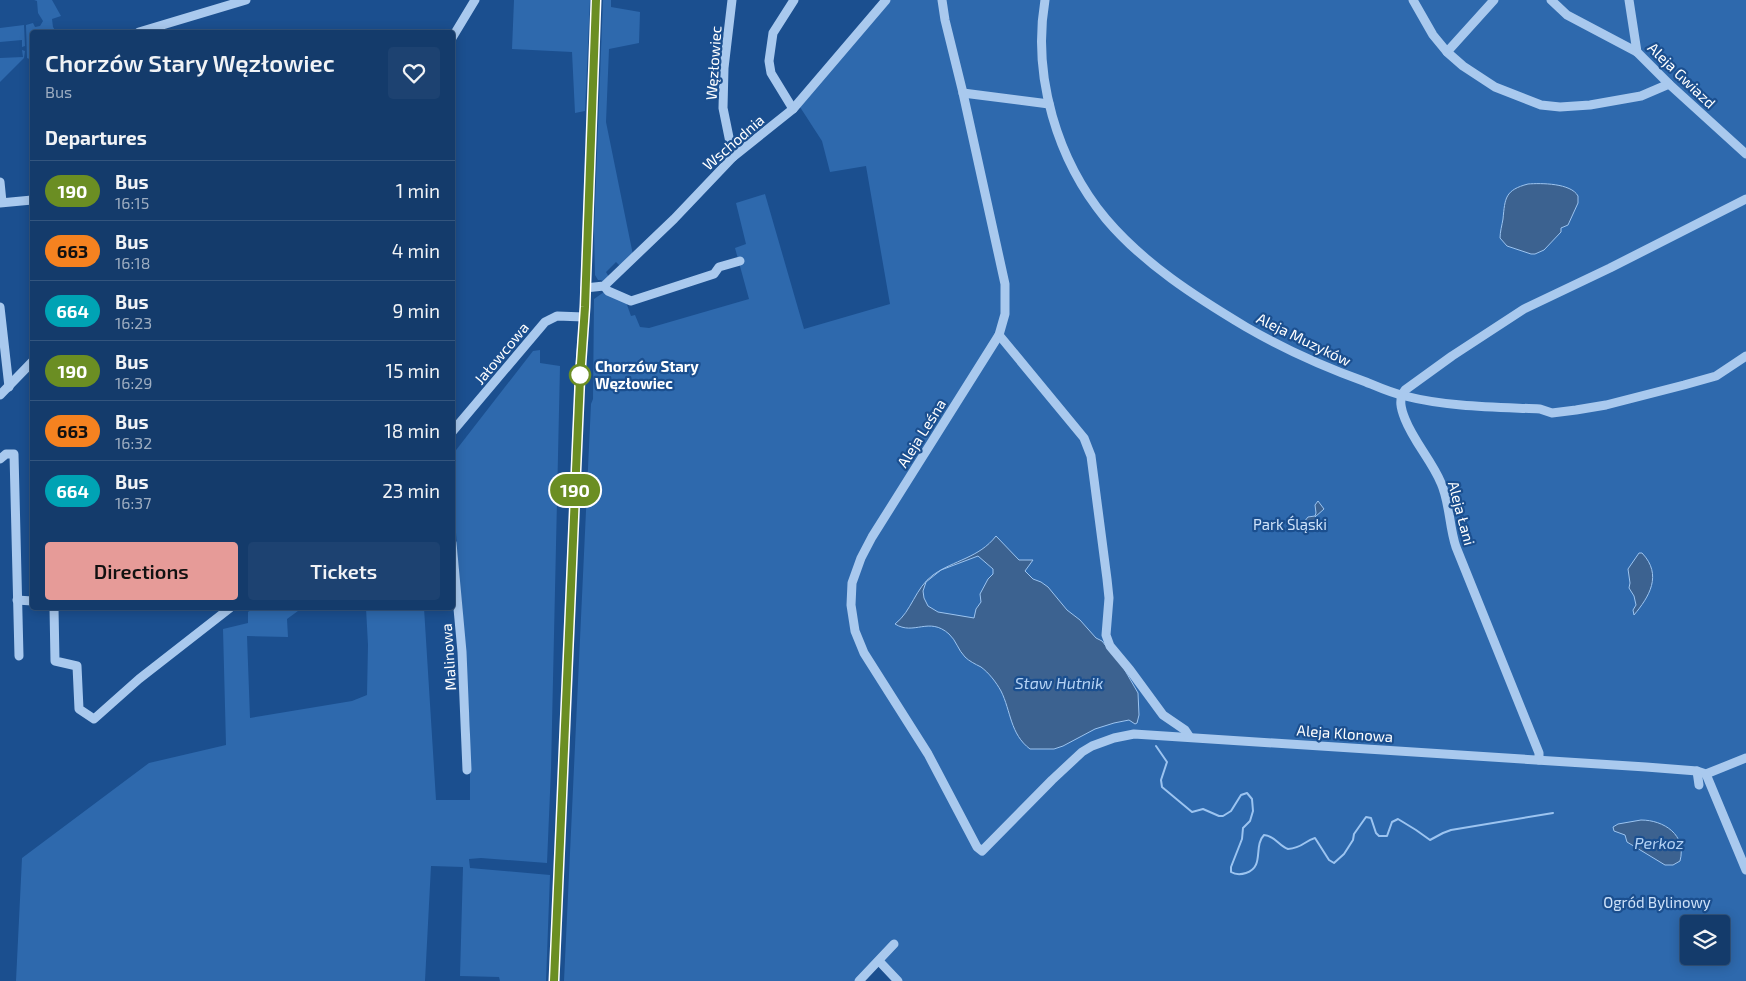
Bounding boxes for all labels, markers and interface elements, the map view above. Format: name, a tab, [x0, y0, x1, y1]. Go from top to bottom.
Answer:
street label: Węzłowiec	[701, 25, 725, 101]
street label: Aleja Gwiazd	[1644, 38, 1720, 112]
button: heart	[388, 47, 440, 99]
text: Chorzów Stary Węzłowiec	[45, 48, 335, 77]
text: Bus	[45, 82, 72, 101]
street label: Wschodnia	[699, 110, 767, 174]
text: Departures	[45, 126, 147, 149]
text: Bus	[115, 170, 149, 193]
text: 1 min	[396, 179, 440, 202]
text: 190	[58, 180, 87, 202]
text: 16:15	[115, 193, 149, 212]
text: Bus	[115, 230, 149, 253]
text: 4 min	[392, 239, 440, 262]
text: 663	[57, 240, 88, 262]
text: 16:18	[115, 253, 150, 272]
text: Bus	[115, 290, 149, 313]
text: 9 min	[392, 299, 440, 322]
text: 664	[56, 300, 89, 322]
street label: Aleja Muzyków	[1253, 308, 1354, 371]
text: 16:23	[115, 313, 152, 332]
street label: Jałowcowa	[470, 318, 532, 388]
text: Bus	[115, 350, 149, 373]
place label: Chorzów Stary Węzłowiec	[595, 357, 699, 392]
text: 15 min	[386, 359, 440, 382]
text: 190	[58, 360, 87, 382]
marker: Chorzów Stary Węzłowiec	[569, 364, 591, 386]
text: 16:29	[115, 373, 152, 392]
street label: Aleja Leśna	[893, 395, 950, 471]
text: Bus	[115, 410, 149, 433]
text: 18 min	[384, 419, 440, 442]
text: 663	[57, 420, 88, 442]
text: 16:32	[115, 433, 152, 452]
text: Bus	[115, 470, 149, 493]
line badge: 190	[546, 474, 604, 506]
text: 23 min	[382, 479, 440, 502]
text: 190	[560, 479, 590, 501]
street label: Aleja Łani	[1444, 479, 1479, 547]
text: 664	[56, 480, 89, 502]
text: 16:37	[115, 493, 151, 512]
park label: Park Śląski	[1253, 515, 1327, 533]
button: Directions	[45, 542, 238, 600]
button: Tickets	[248, 542, 440, 600]
street label: Malinowa	[437, 623, 459, 691]
water label: Staw Hutnik	[1015, 673, 1103, 692]
street label: Aleja Klonowa	[1296, 721, 1394, 746]
water label: Perkoz	[1634, 833, 1684, 852]
park label: Ogród Bylinowy	[1603, 893, 1711, 911]
map controls	[1680, 915, 1730, 965]
button: layers	[1680, 915, 1730, 965]

